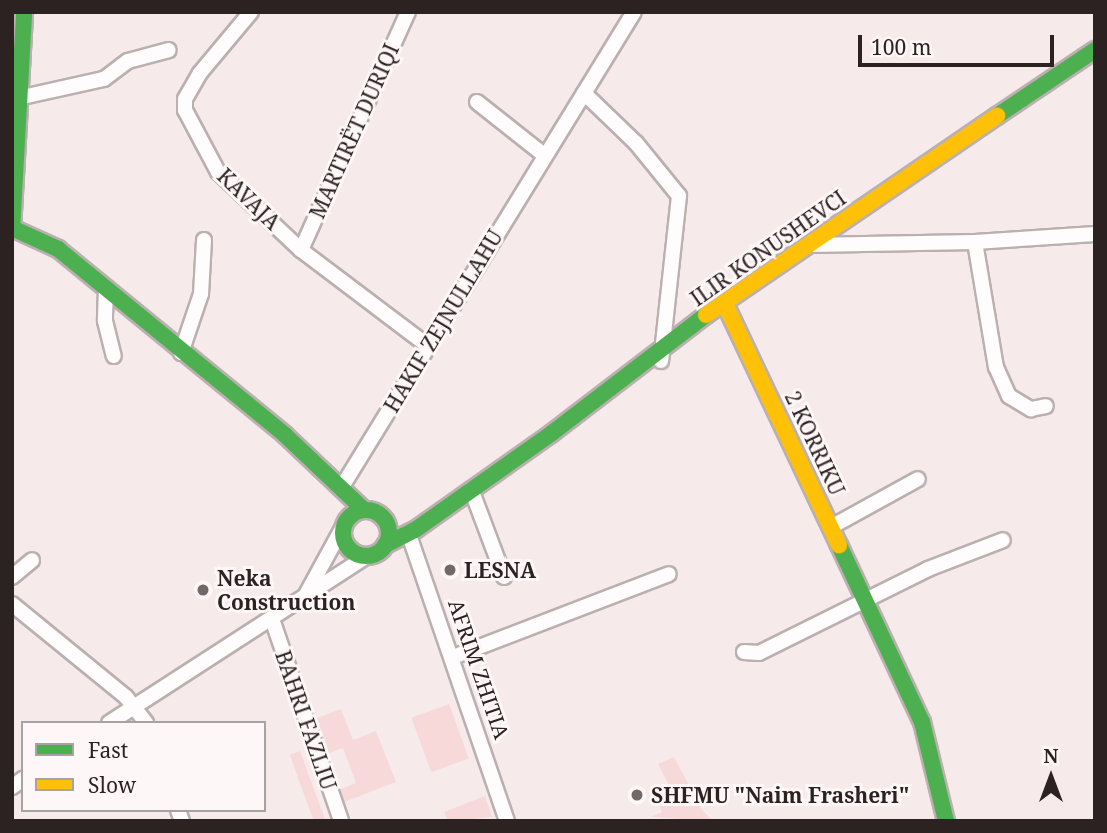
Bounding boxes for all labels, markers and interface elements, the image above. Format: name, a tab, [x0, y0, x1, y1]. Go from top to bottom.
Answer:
scale bar	[862, 21, 1058, 65]
text: 100 m	[871, 33, 932, 61]
street label: MARTIRËT DURIQI	[304, 40, 404, 222]
street label: KAVAJA	[212, 163, 286, 235]
street label: ILIR KONUSHEVCI	[686, 185, 850, 311]
street label: HAKIF ZEJNULLAHU	[379, 225, 507, 417]
street label: 2 KORRIKU	[780, 387, 850, 499]
place label: LESNA	[464, 557, 536, 583]
marker: LESNA	[442, 562, 458, 578]
place label: Neka Construction	[217, 565, 355, 615]
marker: Neka Construction	[195, 582, 211, 598]
street label: AFRIM ZHITIA	[443, 596, 515, 742]
street label: BAHRI FAZLIU	[270, 647, 342, 793]
legend	[21, 721, 266, 812]
text: Fast	[88, 736, 128, 764]
north arrow	[1016, 742, 1086, 812]
text: N	[1044, 743, 1058, 769]
text: Slow	[88, 771, 136, 799]
place label: SHFMU "Naim Frasheri"	[651, 782, 909, 808]
marker: SHFMU "Naim Frasheri"	[629, 787, 645, 803]

